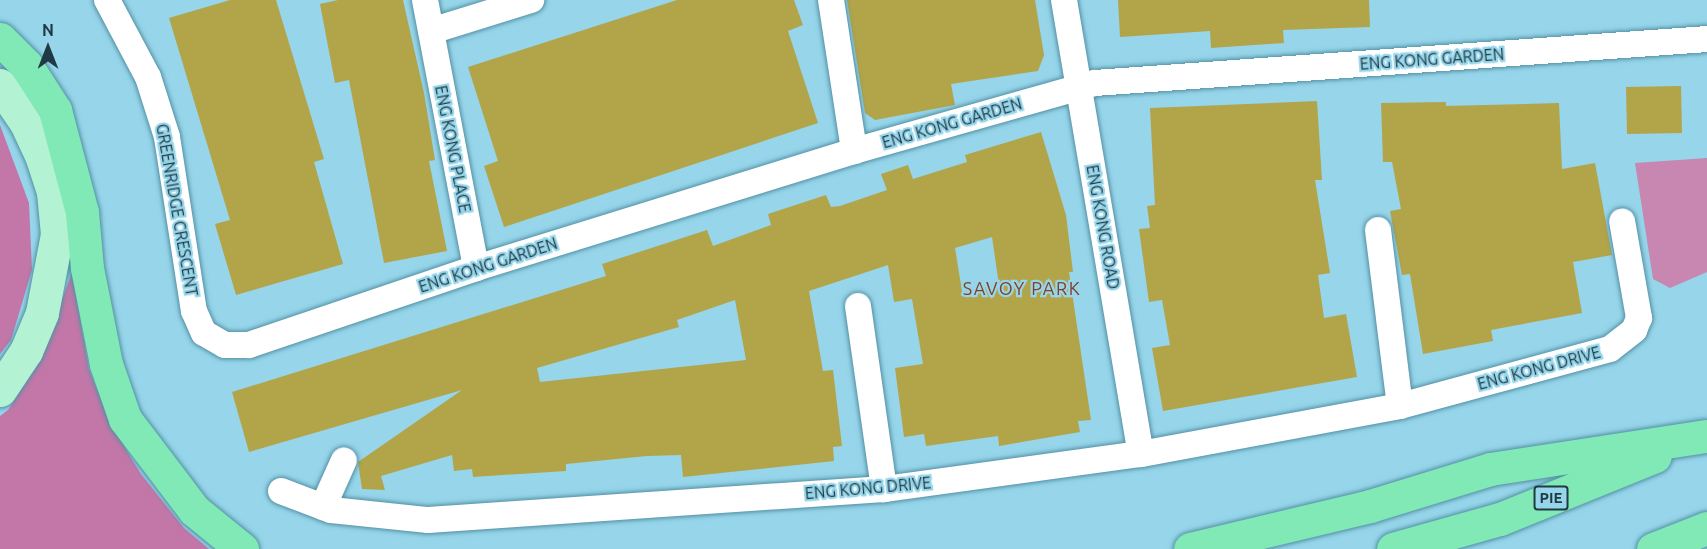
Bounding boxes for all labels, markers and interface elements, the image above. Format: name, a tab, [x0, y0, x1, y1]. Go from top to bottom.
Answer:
north arrow	[18, 18, 78, 78]
text: N	[42, 21, 54, 39]
street label: ENG KONG GARDEN	[1359, 44, 1505, 74]
street label: ENG KONG PLACE	[431, 84, 475, 214]
street label: ENG KONG GARDEN	[880, 94, 1024, 152]
street label: GREENRIDGE CRESCENT	[152, 122, 202, 298]
street label: ENG KONG ROAD	[1083, 163, 1123, 291]
street label: ENG KONG GARDEN	[416, 234, 560, 296]
district label: SAVOY PARK	[963, 277, 1081, 299]
street label: ENG KONG DRIVE	[1475, 342, 1603, 394]
street label: ENG KONG DRIVE	[804, 473, 932, 503]
road number: PIE	[1533, 486, 1569, 510]

